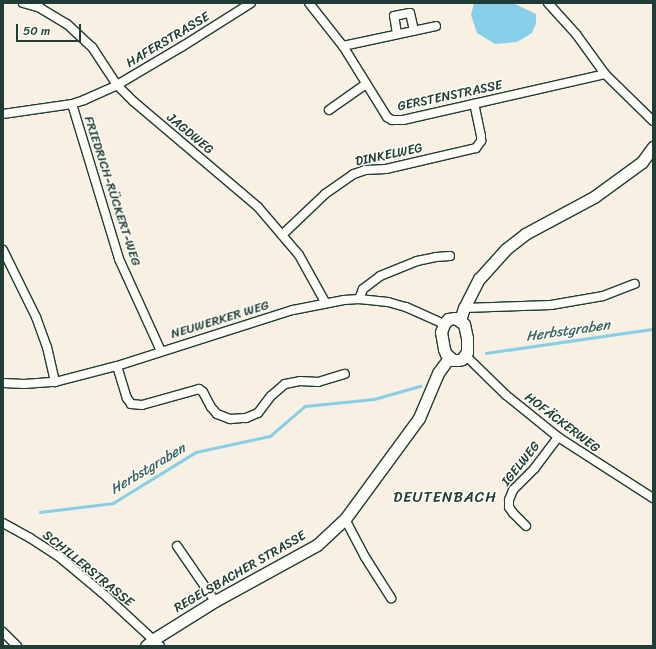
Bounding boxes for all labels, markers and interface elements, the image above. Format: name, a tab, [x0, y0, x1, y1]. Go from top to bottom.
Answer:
street label: HAFERSTRASSE	[123, 9, 213, 71]
scale bar	[18, 16, 83, 42]
text: 50 m	[23, 20, 50, 42]
street label: GERSTENSTRASSE	[396, 77, 504, 115]
street label: JAGDWEG	[164, 110, 216, 158]
street label: FRIEDRICH-RÜCKERT-WEG	[80, 114, 144, 268]
street label: DINKELWEG	[354, 140, 424, 170]
street label: NEUWERKER WEG	[169, 298, 271, 342]
water label: Herbstgraben	[525, 317, 611, 345]
street label: HOFÄCKERWEG	[521, 390, 603, 456]
street label: IGELWEG	[499, 439, 543, 489]
water label: Herbstgraben	[107, 440, 189, 498]
district label: DEUTENBACH	[393, 489, 497, 507]
street label: REGELSBACHER STRASSE	[170, 527, 310, 617]
street label: SCHILLERSTRASSE	[39, 528, 137, 610]

